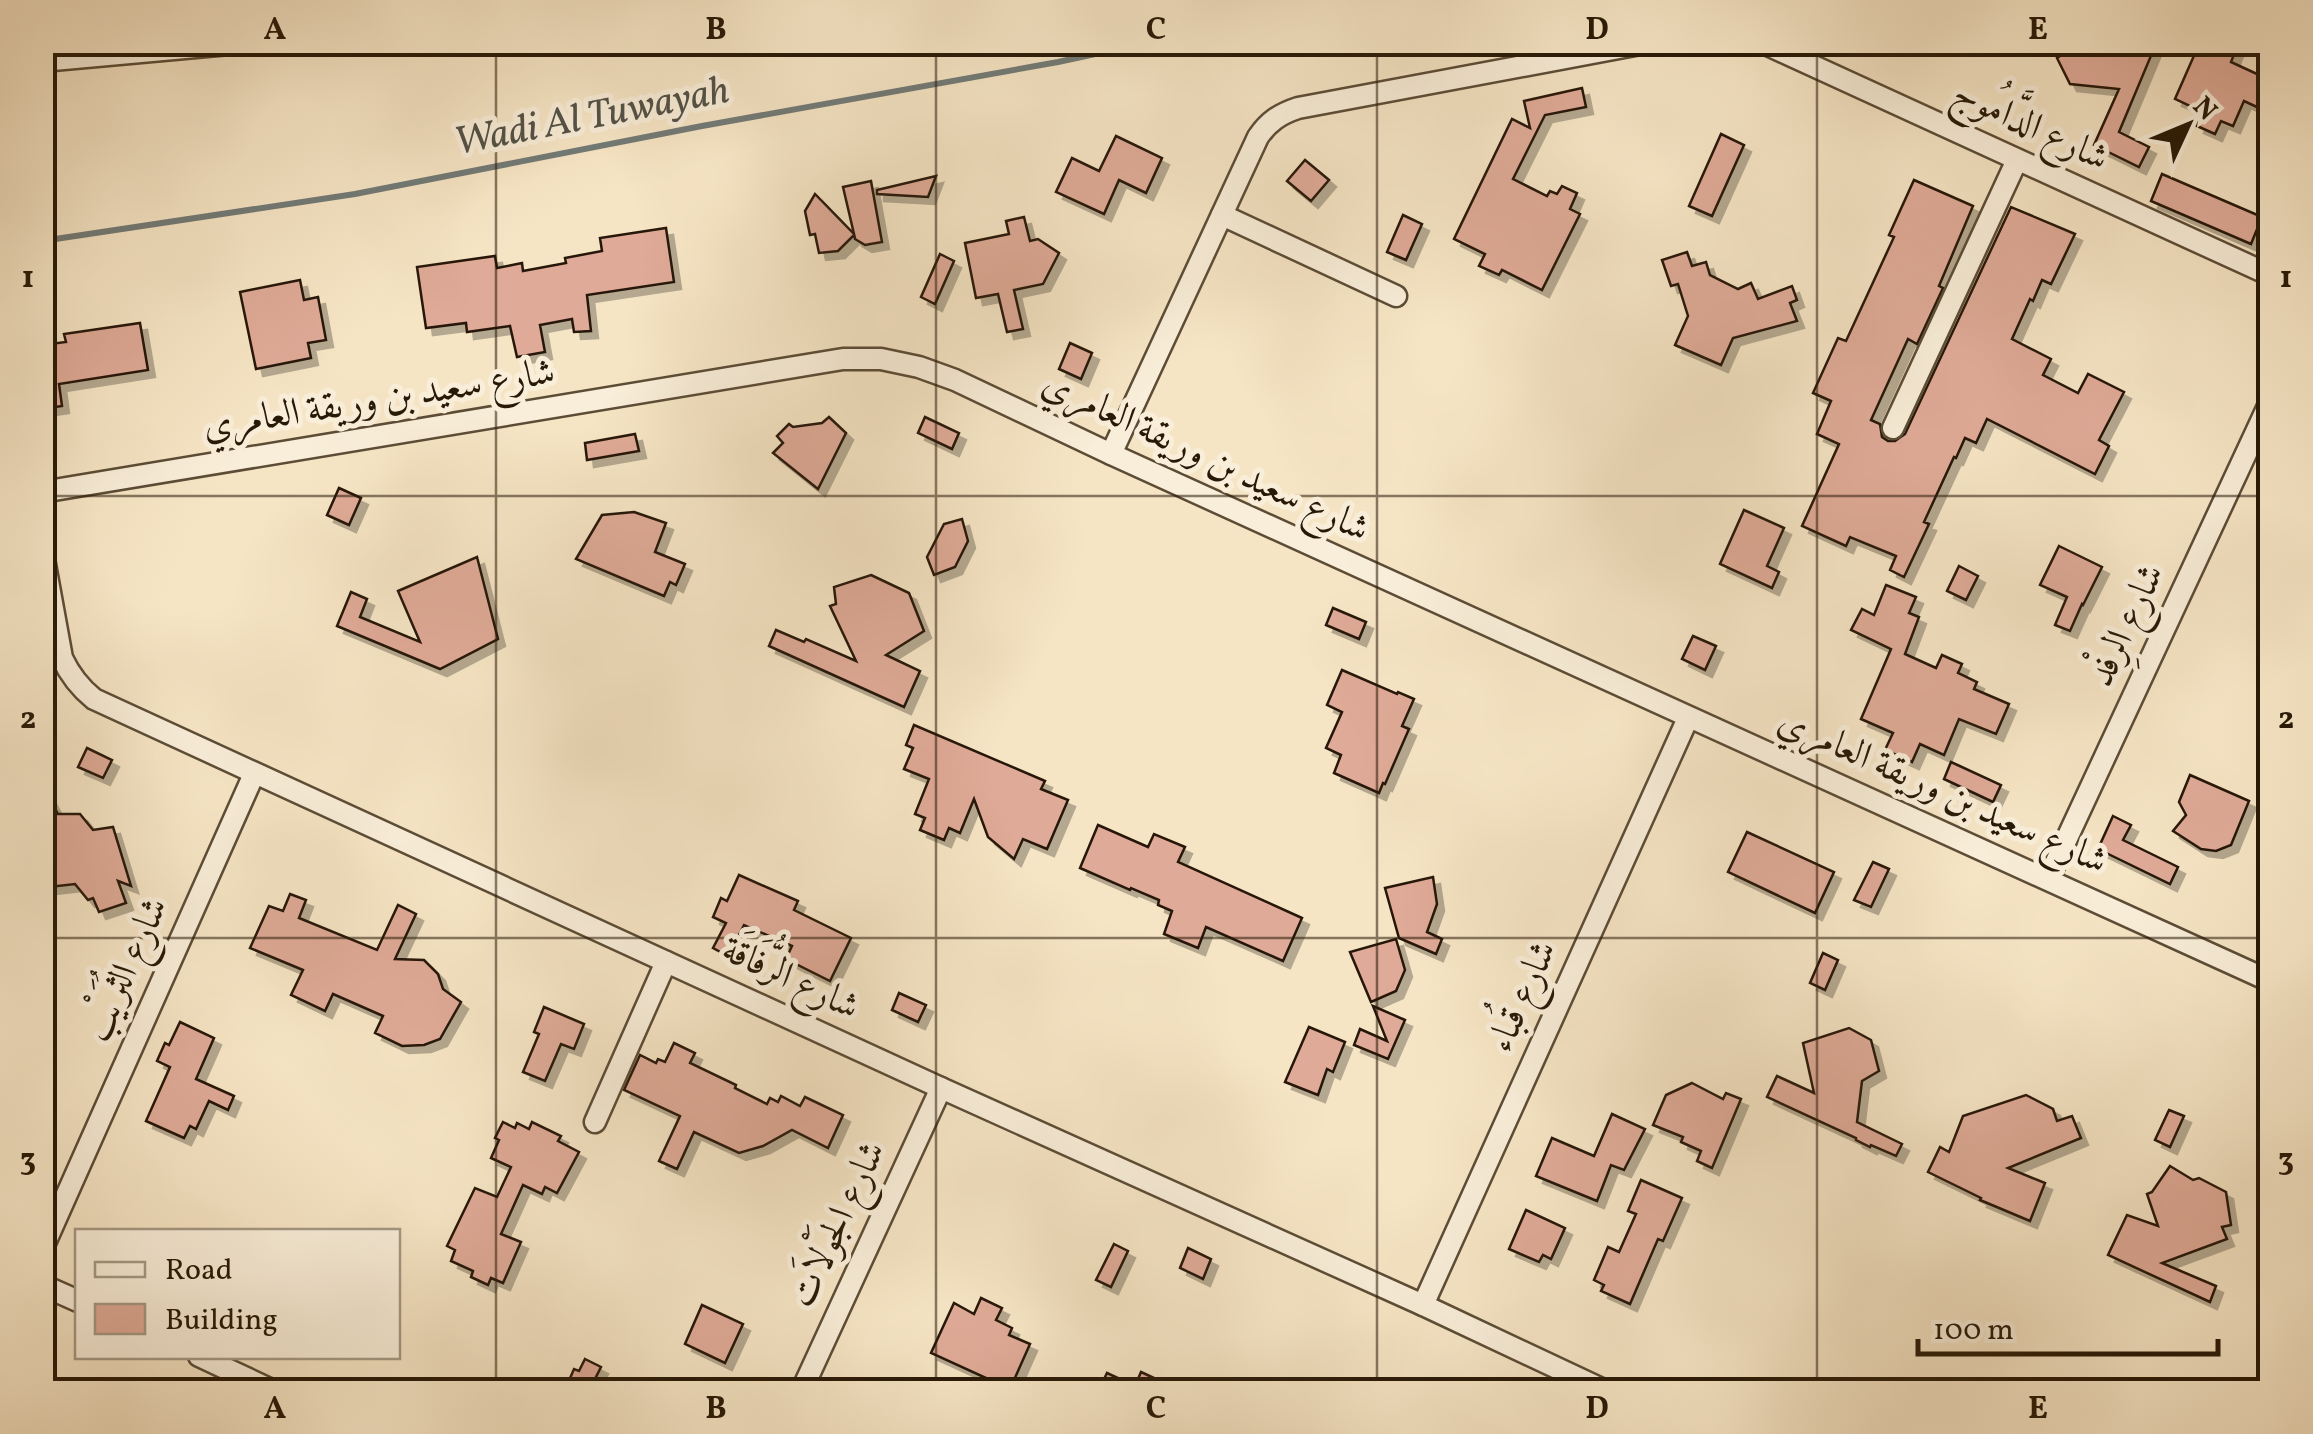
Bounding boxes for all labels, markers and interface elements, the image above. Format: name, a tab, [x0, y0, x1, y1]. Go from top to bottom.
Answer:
text: A	[264, 9, 287, 53]
text: B	[705, 9, 727, 53]
text: C	[1146, 9, 1166, 53]
text: D	[1585, 9, 1609, 53]
text: E	[2028, 9, 2048, 53]
street label: شارع الدَّامُوج	[1941, 60, 2121, 190]
water label: Wadi Al Tuwayah	[450, 64, 734, 172]
north arrow	[2138, 75, 2238, 175]
text: N	[2183, 89, 2225, 130]
text: 1	[22, 257, 34, 301]
text: 1	[2280, 257, 2292, 301]
street label: شارع سعيد بن وريقة العامري	[199, 347, 559, 456]
street label: شارع سعيد بن وريقة العامري	[1032, 359, 1378, 558]
street label: شارع الرِفْد	[2072, 554, 2181, 697]
street label: شارع سعيد بن وريقة العامري	[1768, 696, 2115, 891]
text: 2	[20, 698, 36, 742]
text: 2	[2278, 698, 2294, 742]
street label: شارع الثُرَيْب	[65, 886, 184, 1051]
street label: شارع الرُّفَاقَة	[712, 913, 873, 1036]
street label: شارع قُباء	[1469, 929, 1573, 1062]
street label: شارع الجَوْلاَت	[773, 1131, 902, 1318]
text: 3	[20, 1140, 36, 1184]
text: 3	[2278, 1140, 2294, 1184]
legend	[75, 1229, 400, 1359]
text: Road	[165, 1250, 233, 1292]
scale bar	[1918, 1294, 2218, 1356]
text: Building	[165, 1300, 278, 1342]
text: 100 m	[1933, 1310, 2014, 1352]
text: A	[264, 1388, 287, 1432]
text: B	[705, 1388, 727, 1432]
text: C	[1146, 1388, 1166, 1432]
text: D	[1585, 1388, 1609, 1432]
text: E	[2028, 1388, 2048, 1432]

